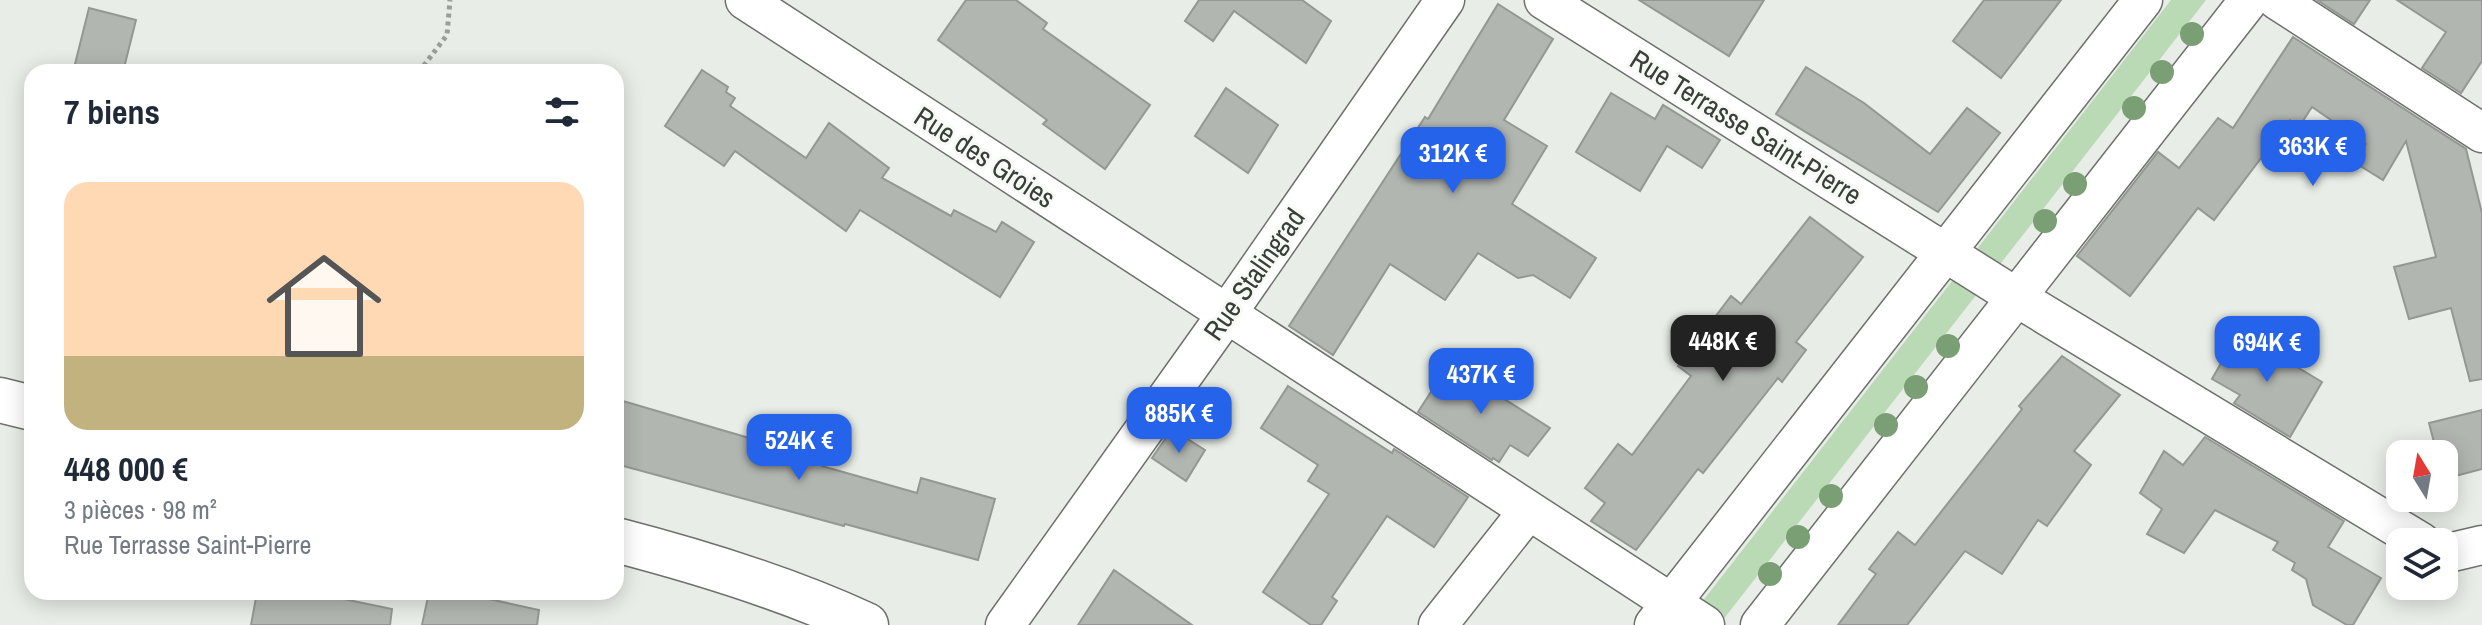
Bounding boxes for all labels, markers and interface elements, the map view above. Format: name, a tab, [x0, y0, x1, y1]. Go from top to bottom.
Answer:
street label: Rue Terrasse Saint-Pierre	[1623, 40, 1869, 214]
text: 7 biens	[64, 89, 160, 135]
icon: filters	[540, 90, 584, 134]
street label: Rue des Groies	[907, 97, 1063, 217]
pin: 363K €	[2248, 120, 2378, 188]
pin: 312K €	[1388, 127, 1518, 195]
text: 363K €	[2279, 128, 2347, 163]
text: 312K €	[1419, 135, 1487, 170]
street label: Rue Stalingrad	[1195, 200, 1313, 348]
icon: home	[252, 234, 396, 378]
pin: 448K €	[1658, 315, 1788, 383]
pin: 694K €	[2202, 316, 2332, 384]
text: 448K €	[1689, 323, 1757, 358]
text: 694K €	[2233, 324, 2301, 359]
pin: 437K €	[1416, 348, 1546, 416]
text: 437K €	[1447, 356, 1515, 391]
pin: 885K €	[1114, 387, 1244, 455]
text: 885K €	[1145, 395, 1213, 430]
pin: 524K €	[734, 414, 864, 482]
text: 524K €	[765, 422, 833, 457]
north arrow	[2386, 440, 2458, 512]
map controls	[2386, 440, 2458, 600]
text: 448 000 €	[64, 446, 188, 492]
text: 3 pièces · 98 m²	[64, 492, 217, 527]
text: Rue Terrasse Saint-Pierre	[64, 527, 311, 562]
button: layers	[2386, 528, 2458, 600]

